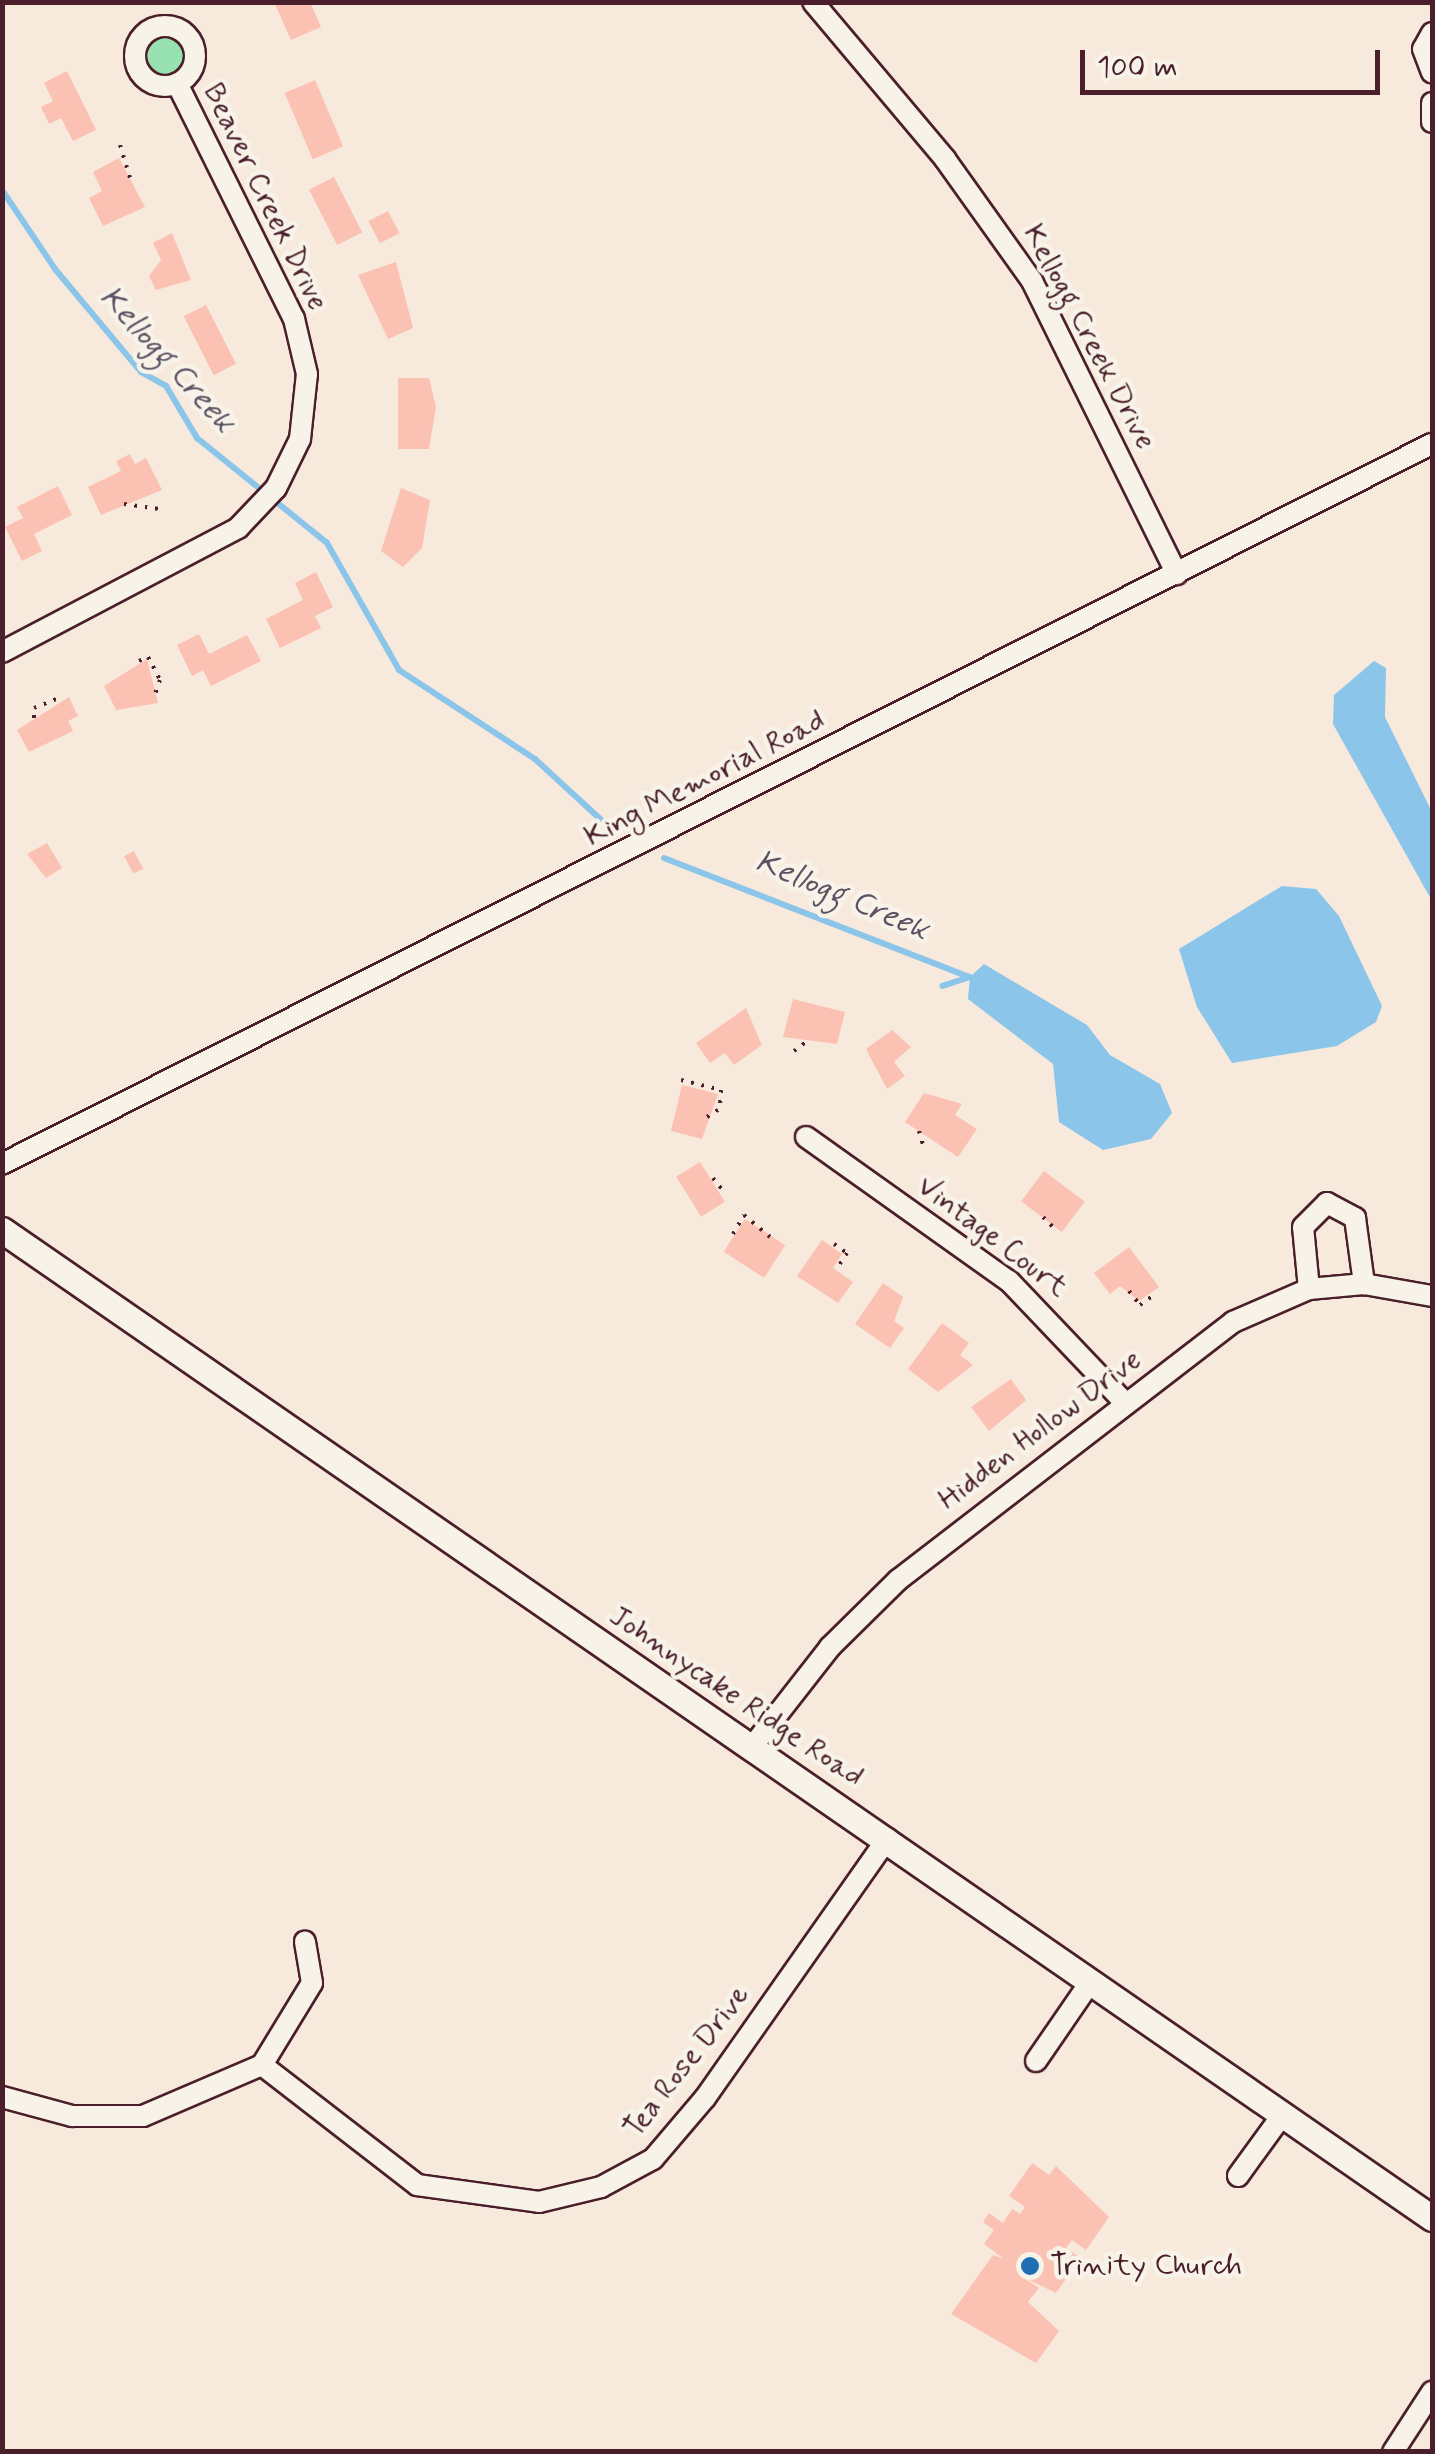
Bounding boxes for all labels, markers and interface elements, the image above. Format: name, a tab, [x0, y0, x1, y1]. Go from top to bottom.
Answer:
scale bar	[1085, 30, 1385, 92]
text: 100 m	[1097, 48, 1178, 87]
street label: Beaver Creek Drive	[194, 77, 336, 317]
street label: Kellogg Creek Drive	[1015, 220, 1163, 454]
water label: Kellogg Creek	[91, 279, 243, 441]
street label: King Memorial Road	[580, 703, 830, 855]
water label: Kellogg Creek	[750, 843, 934, 949]
street label: Vintage Court	[910, 1169, 1074, 1305]
street label: Hidden Hollow Drive	[931, 1341, 1149, 1519]
street label: Johnnycake Ridge Road	[603, 1599, 869, 1795]
street label: Tea Rose Drive	[617, 1980, 757, 2144]
place label: Trinity Church	[1050, 2248, 1249, 2284]
marker: Trinity Church	[1019, 2255, 1041, 2277]

